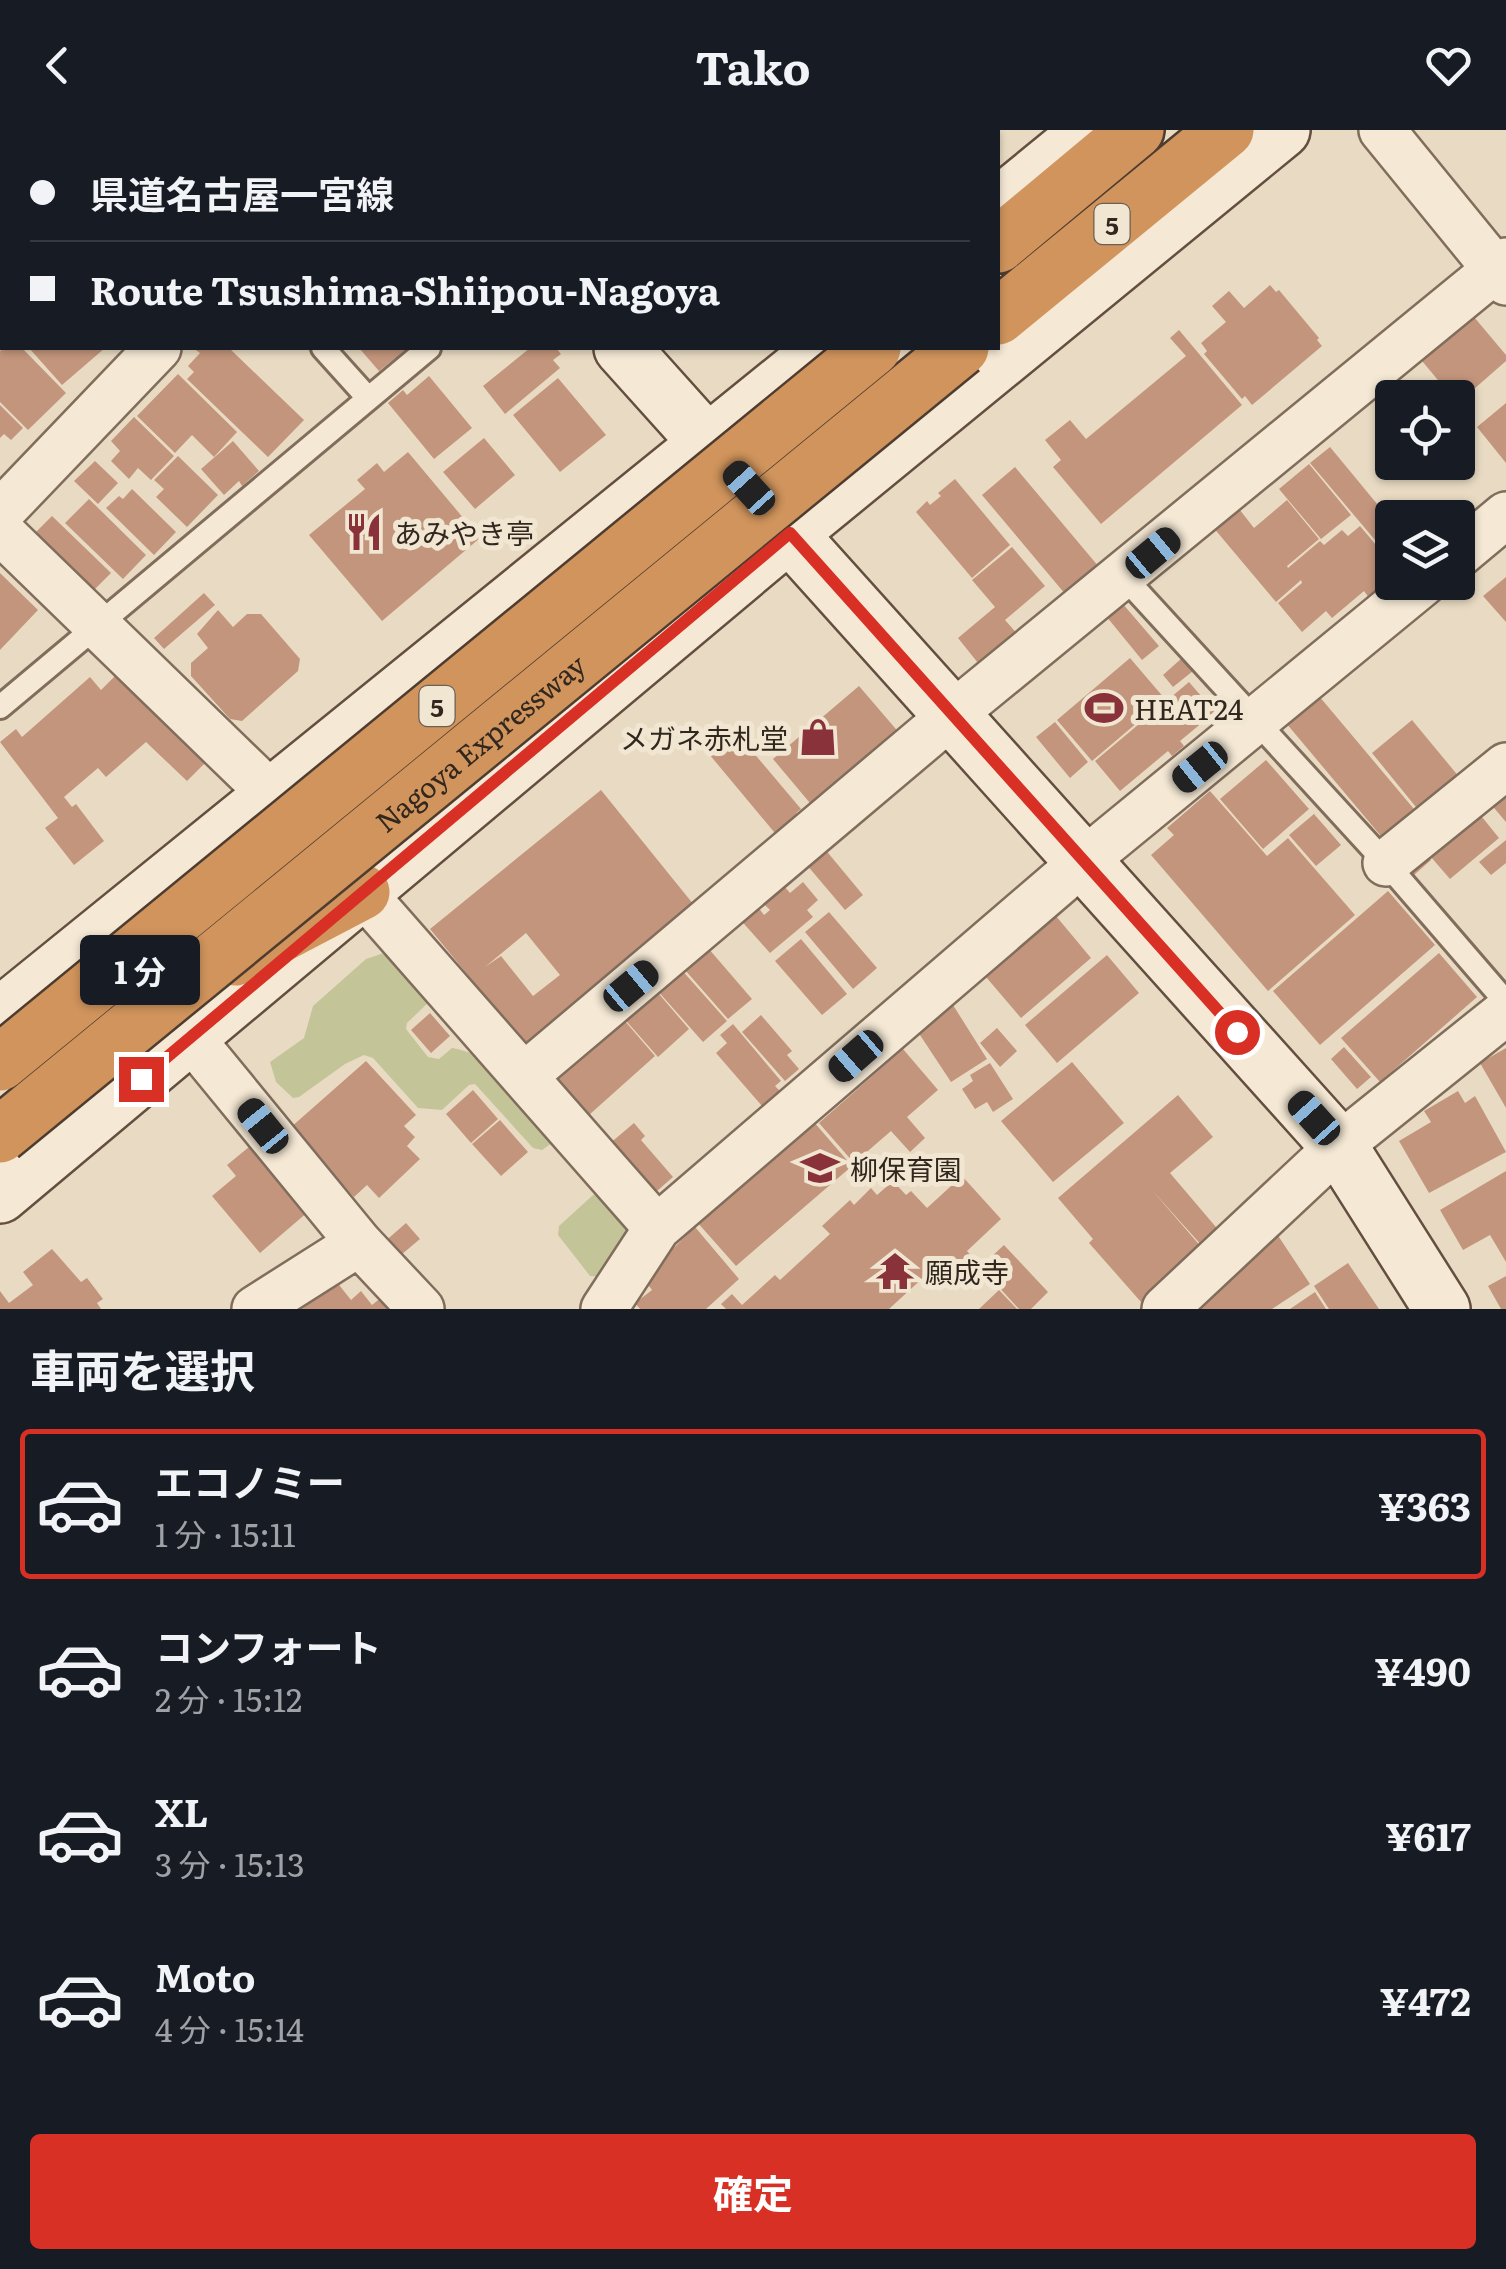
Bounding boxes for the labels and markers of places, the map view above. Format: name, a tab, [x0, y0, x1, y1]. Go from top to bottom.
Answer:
restaurant icon: あみやき亭	[343, 511, 385, 553]
place label: あみやき亭	[394, 511, 534, 553]
sports icon: HEAT24	[1083, 687, 1125, 729]
place label: HEAT24	[1134, 687, 1243, 729]
place label: メガネ赤札堂	[620, 716, 788, 758]
shop icon: メガネ赤札堂	[797, 716, 839, 758]
school or university icon: 柳保育園	[799, 1147, 841, 1189]
place label: 柳保育園	[850, 1147, 962, 1189]
temple icon: 願成寺	[874, 1250, 916, 1292]
place label: 願成寺	[925, 1250, 1009, 1292]

